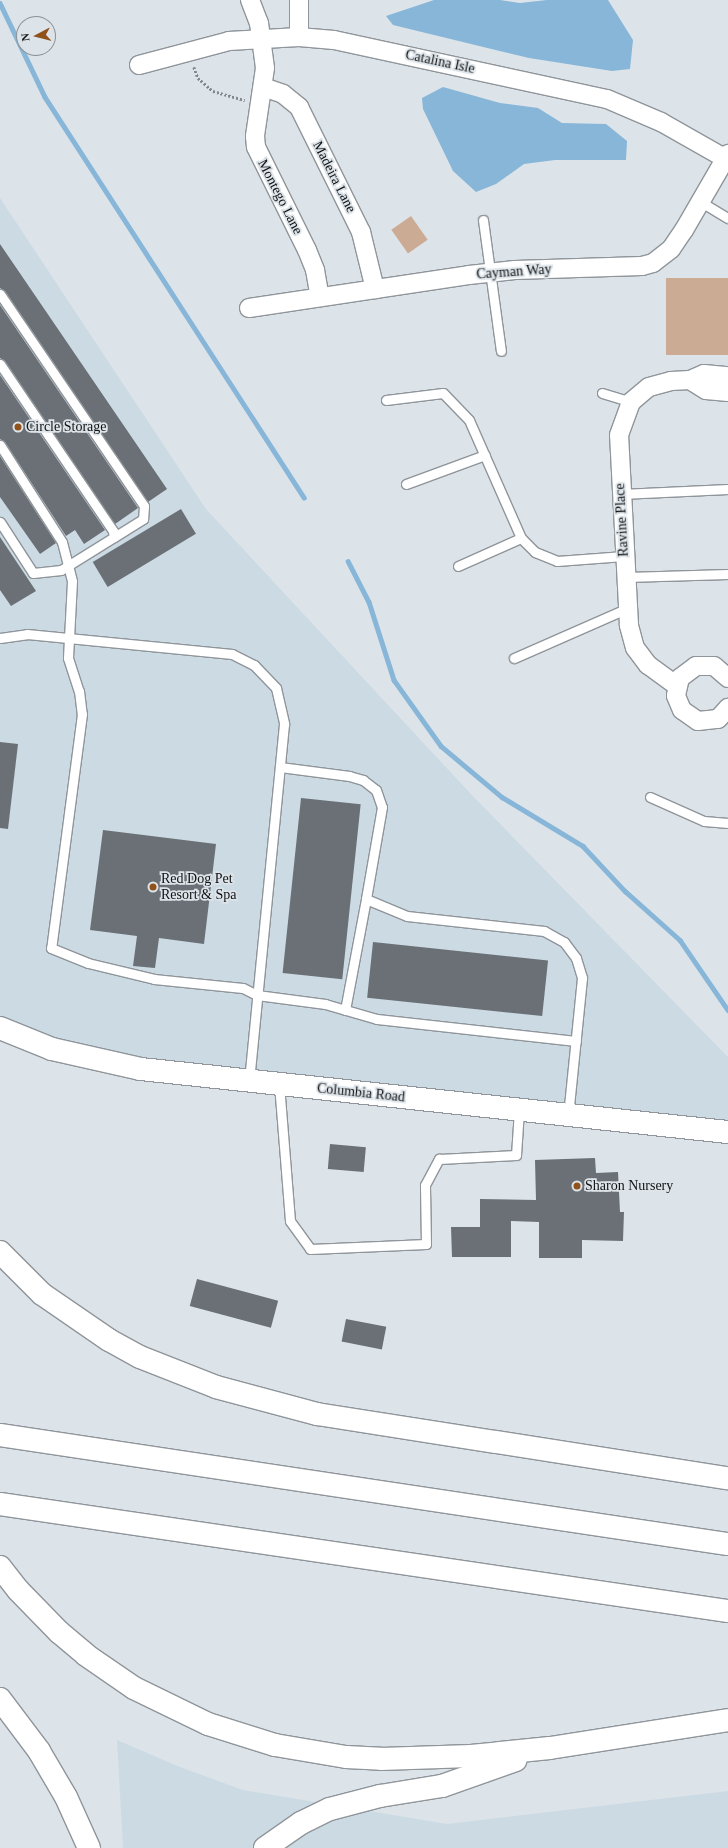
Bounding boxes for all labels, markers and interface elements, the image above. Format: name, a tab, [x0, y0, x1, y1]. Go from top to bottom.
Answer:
north arrow	[16, 16, 56, 56]
text: N	[19, 33, 32, 42]
street label: Catalina Isle	[404, 46, 476, 78]
street label: Madeira Lane	[309, 138, 359, 216]
street label: Montego Lane	[254, 157, 306, 237]
street label: Cayman Way	[476, 261, 552, 283]
place label: Circle Storage	[26, 419, 106, 435]
marker: Circle Storage	[13, 422, 23, 432]
street label: Ravine Place	[612, 483, 632, 557]
place label: Red Dog Pet Resort & Spa	[161, 871, 236, 904]
marker: Red Dog Pet Resort & Spa	[148, 882, 158, 892]
street label: Columbia Road	[316, 1080, 406, 1106]
place label: Sharon Nursery	[585, 1178, 673, 1194]
marker: Sharon Nursery	[572, 1181, 582, 1191]

